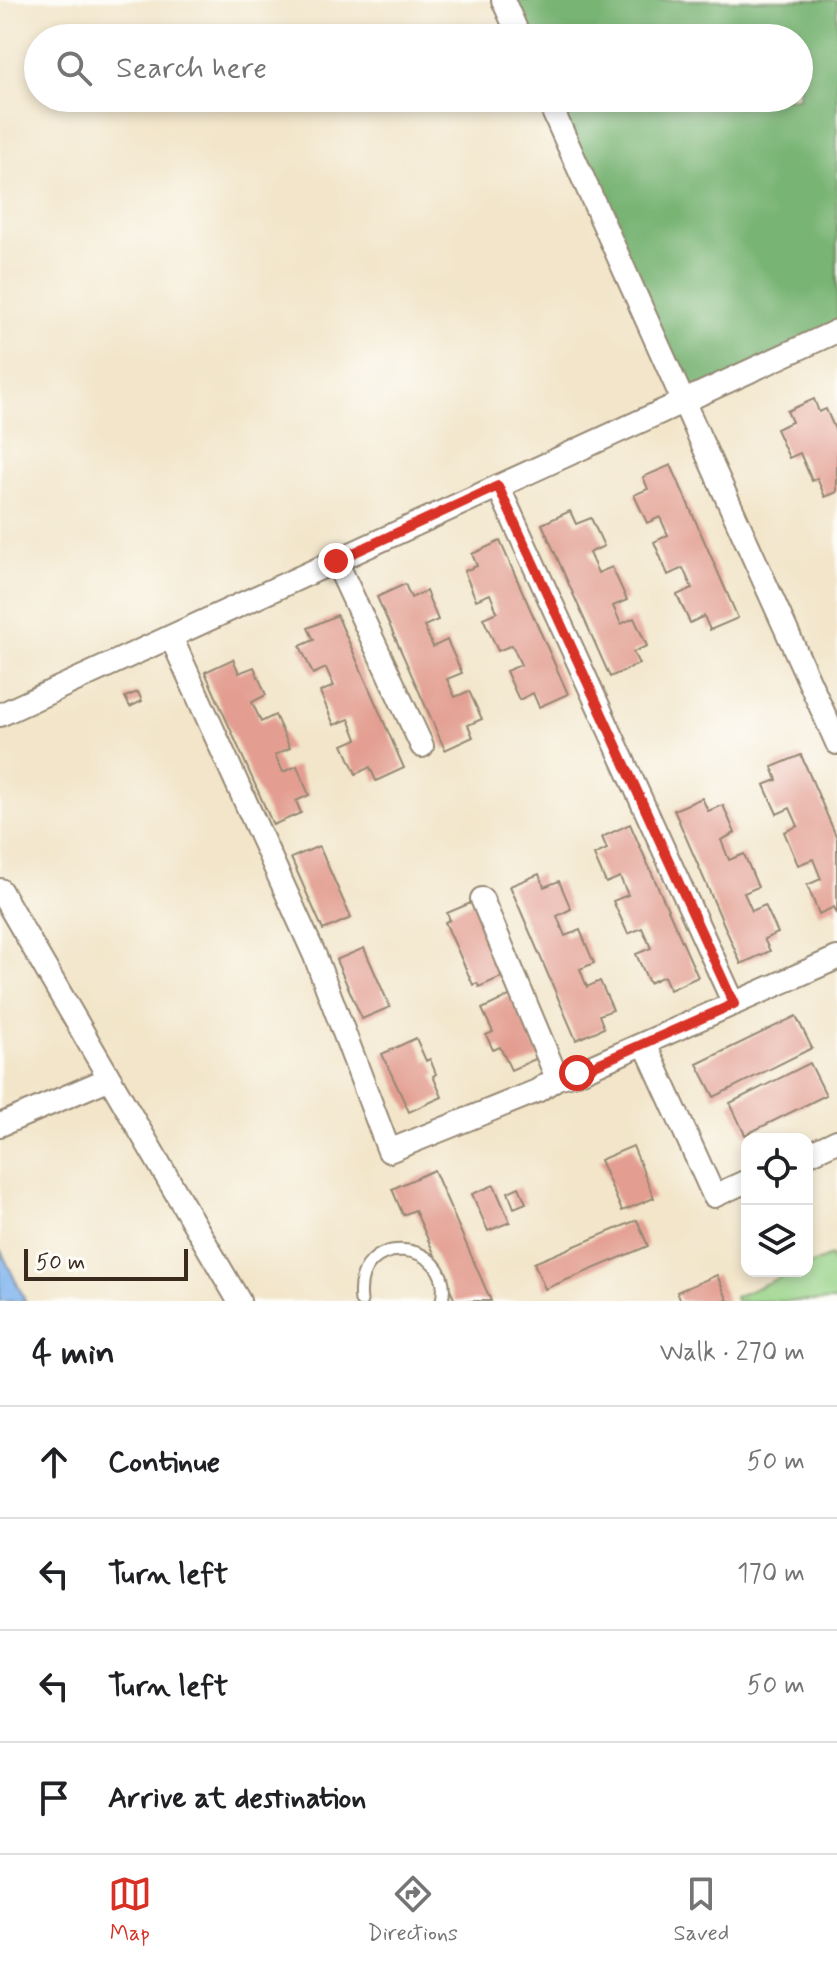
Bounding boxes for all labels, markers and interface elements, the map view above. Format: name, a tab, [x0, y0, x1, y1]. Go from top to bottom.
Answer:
search box	[24, 24, 813, 112]
icon: search	[52, 46, 96, 90]
text: Search here	[116, 49, 267, 88]
route end	[318, 543, 354, 579]
route start	[559, 1055, 595, 1091]
map controls	[741, 1133, 813, 1277]
button: locate	[741, 1133, 813, 1205]
button: layers	[741, 1205, 813, 1277]
scale bar	[24, 1245, 188, 1281]
text: 50 m	[36, 1249, 85, 1277]
text: 4 min	[32, 1331, 115, 1376]
text: Walk · 270 m	[660, 1336, 805, 1370]
icon: ahead	[32, 1440, 76, 1484]
text: Continue	[108, 1443, 220, 1482]
text: 50 m	[747, 1445, 805, 1479]
icon: left	[32, 1552, 76, 1596]
text: Turn left	[108, 1555, 228, 1594]
text: 170 m	[737, 1557, 805, 1591]
icon: left	[32, 1664, 76, 1708]
text: Turn left	[108, 1667, 228, 1706]
text: 50 m	[747, 1669, 805, 1703]
icon: arrive	[32, 1776, 76, 1820]
text: Arrive at destination	[108, 1779, 366, 1818]
tab: Map	[108, 1872, 152, 1948]
tab: Directions	[367, 1872, 458, 1948]
tab: Saved	[674, 1872, 729, 1948]

